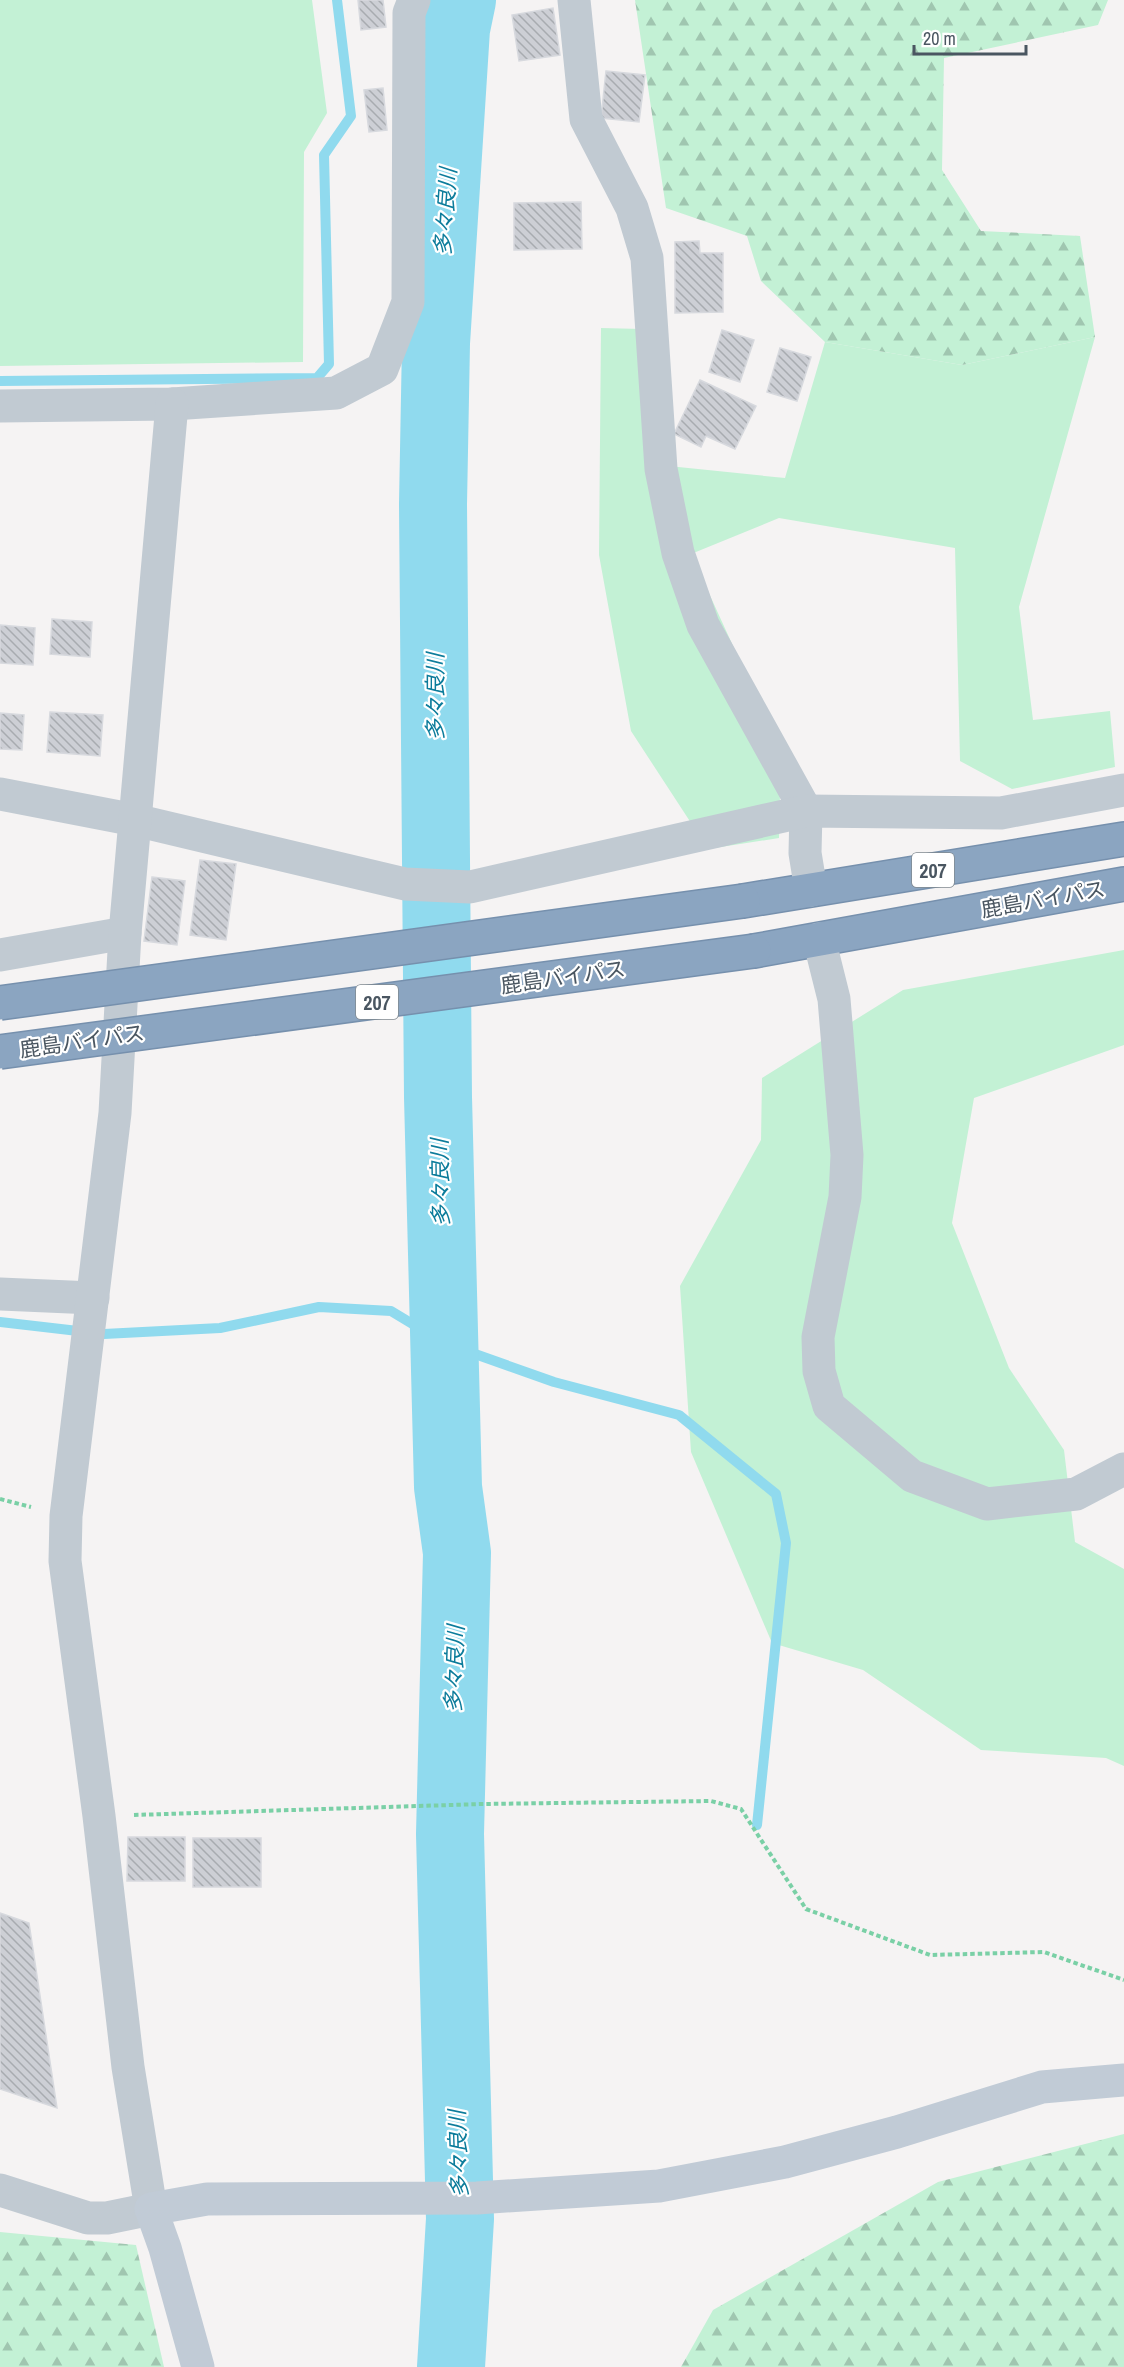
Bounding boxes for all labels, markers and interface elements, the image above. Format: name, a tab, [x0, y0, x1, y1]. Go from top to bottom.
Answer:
scale bar	[914, 18, 1026, 56]
text: 20 m	[923, 26, 956, 51]
water label: 多々良川	[427, 165, 463, 257]
water label: 多々良川	[420, 651, 450, 741]
road number: 207	[912, 853, 954, 887]
street label: 鹿島バイパス	[979, 874, 1107, 924]
street label: 鹿島バイパス	[499, 954, 627, 1000]
road number: 207	[356, 985, 398, 1019]
street label: 鹿島バイパス	[18, 1018, 146, 1064]
water label: 多々良川	[424, 1137, 456, 1227]
water label: 多々良川	[437, 1623, 471, 1714]
water label: 多々良川	[441, 2108, 475, 2199]

